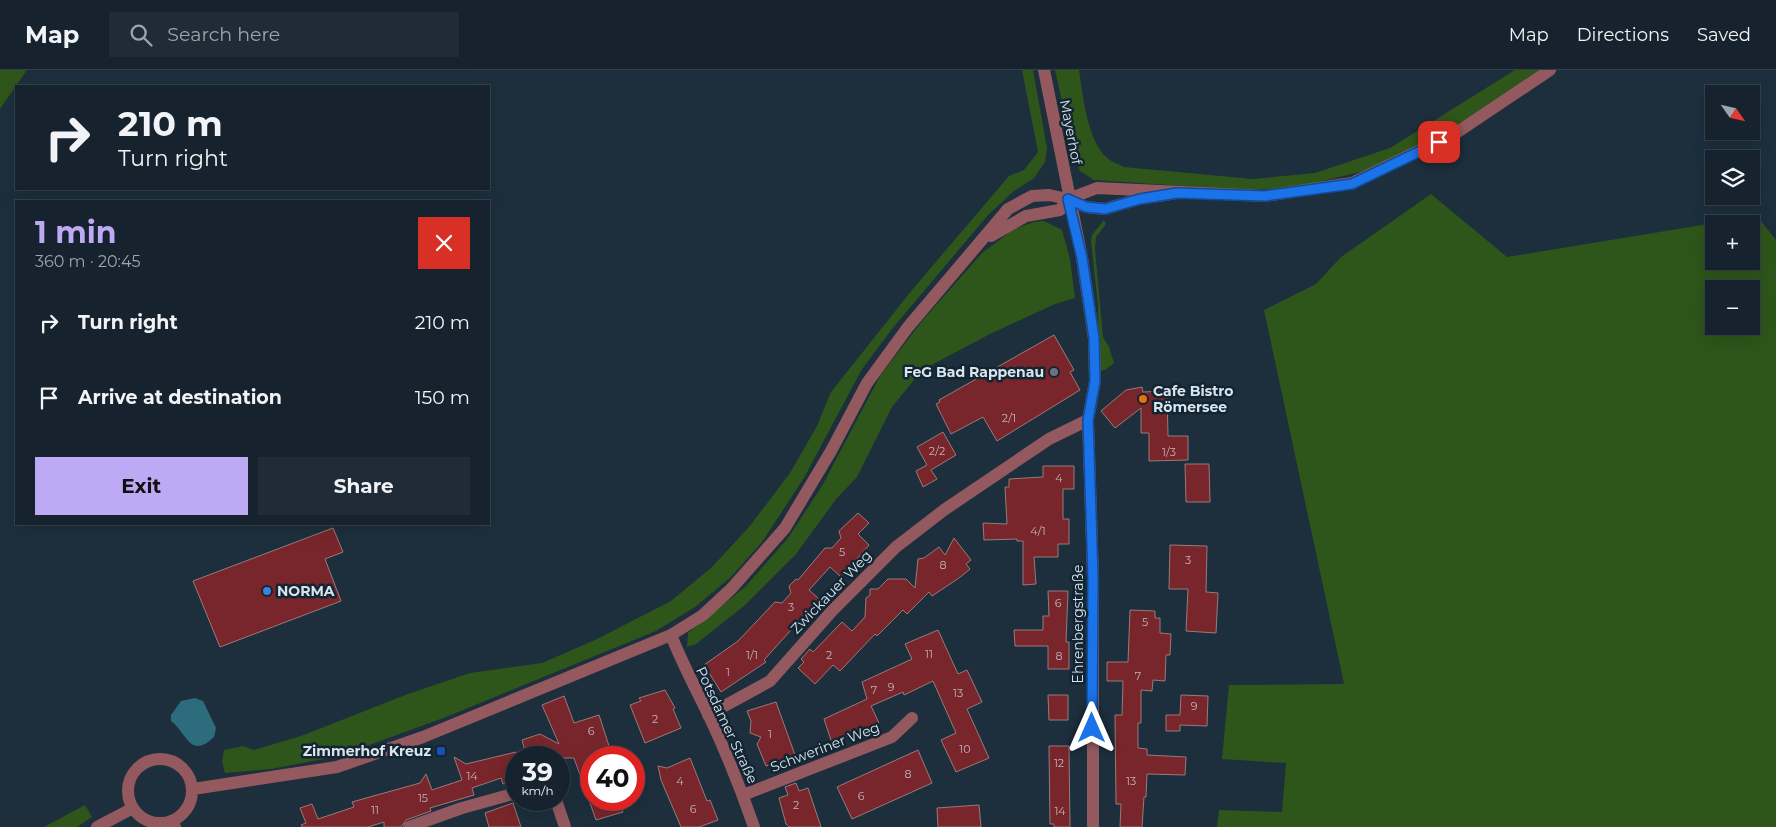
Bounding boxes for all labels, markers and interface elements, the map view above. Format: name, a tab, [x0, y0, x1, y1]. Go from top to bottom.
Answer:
search box	[109, 12, 459, 57]
text: Map	[25, 20, 79, 49]
icon: search	[127, 21, 155, 49]
text: Search here	[167, 23, 280, 46]
text: Map	[1509, 24, 1549, 46]
text: Directions	[1577, 24, 1669, 46]
text: Saved	[1697, 24, 1751, 46]
north arrow	[1705, 85, 1760, 140]
map controls	[1705, 85, 1760, 335]
street label: Mayerhof	[1056, 98, 1086, 167]
text: 210 m	[118, 102, 223, 145]
icon: right	[35, 105, 100, 170]
pin	[1418, 121, 1460, 163]
icon: arrive	[1425, 128, 1453, 156]
text: Turn right	[118, 145, 228, 172]
button: layers	[1705, 150, 1760, 205]
text: 1 min	[35, 214, 116, 251]
button: +	[1705, 215, 1760, 270]
button: close	[418, 217, 470, 269]
text: 360 m · 20:45	[35, 252, 141, 271]
button: −	[1705, 280, 1760, 335]
icon: right	[35, 309, 63, 337]
text: Turn right	[78, 311, 178, 334]
text: 210 m	[415, 311, 470, 334]
place label: FeG Bad Rappenau	[904, 363, 1044, 381]
marker: FeG Bad Rappenau	[1048, 366, 1060, 378]
place label: Cafe Bistro Römersee	[1153, 382, 1233, 416]
icon: arrive	[35, 384, 63, 412]
text: Arrive at destination	[78, 386, 282, 409]
text: 150 m	[415, 386, 470, 409]
marker: Cafe Bistro Römersee	[1137, 393, 1149, 405]
house number: 2/1	[1002, 411, 1016, 425]
house number: 2/2	[929, 444, 945, 458]
house number: 1/3	[1162, 445, 1176, 459]
button: Exit	[35, 457, 248, 515]
button: Share	[258, 457, 470, 515]
house number: 4	[1055, 471, 1063, 485]
house number: 4/1	[1030, 524, 1046, 538]
house number: 5	[839, 545, 845, 559]
street label: Zwickauer Weg	[787, 546, 875, 638]
house number: 3	[1185, 553, 1191, 567]
house number: 8	[939, 558, 947, 572]
street label: Ehrenbergstraße	[1069, 565, 1087, 683]
place label: NORMA	[277, 582, 335, 600]
marker: NORMA	[261, 585, 273, 597]
house number: 6	[1055, 596, 1062, 610]
house number: 3	[788, 600, 794, 614]
house number: 5	[1142, 615, 1148, 629]
house number: 11	[925, 647, 933, 661]
house number: 1/1	[746, 648, 758, 662]
house number: 2	[826, 648, 832, 662]
house number: 8	[1055, 649, 1063, 663]
street label: Potsdamer Straße	[692, 664, 762, 786]
house number: 1	[726, 665, 730, 679]
house number: 7	[1135, 669, 1141, 683]
house number: 9	[888, 680, 895, 694]
house number: 7	[871, 683, 877, 697]
house number: 13	[953, 686, 963, 700]
house number: 9	[1191, 699, 1198, 713]
position arrow	[1065, 701, 1117, 753]
house number: 2	[652, 712, 658, 726]
street label: Schweriner Weg	[768, 718, 882, 776]
house number: 6	[588, 724, 595, 738]
house number: 1	[768, 727, 772, 741]
place label: Zimmerhof Kreuz	[303, 742, 431, 760]
house number: 10	[959, 742, 971, 756]
marker: Zimmerhof Kreuz	[435, 745, 447, 757]
speed limit sign: 40	[580, 746, 645, 811]
house number: 12	[1054, 756, 1064, 770]
text: 39	[522, 757, 553, 787]
house number: 8	[904, 767, 912, 781]
house number: 14	[466, 769, 478, 783]
house number: 4	[676, 774, 684, 788]
house number: 13	[1126, 774, 1136, 788]
text: km/h	[521, 783, 554, 798]
house number: 6	[858, 789, 865, 803]
house number: 15	[418, 791, 428, 805]
house number: 2	[793, 798, 799, 812]
house number: 6	[690, 802, 697, 816]
house number: 11	[371, 803, 379, 817]
house number: 14	[1054, 804, 1066, 818]

